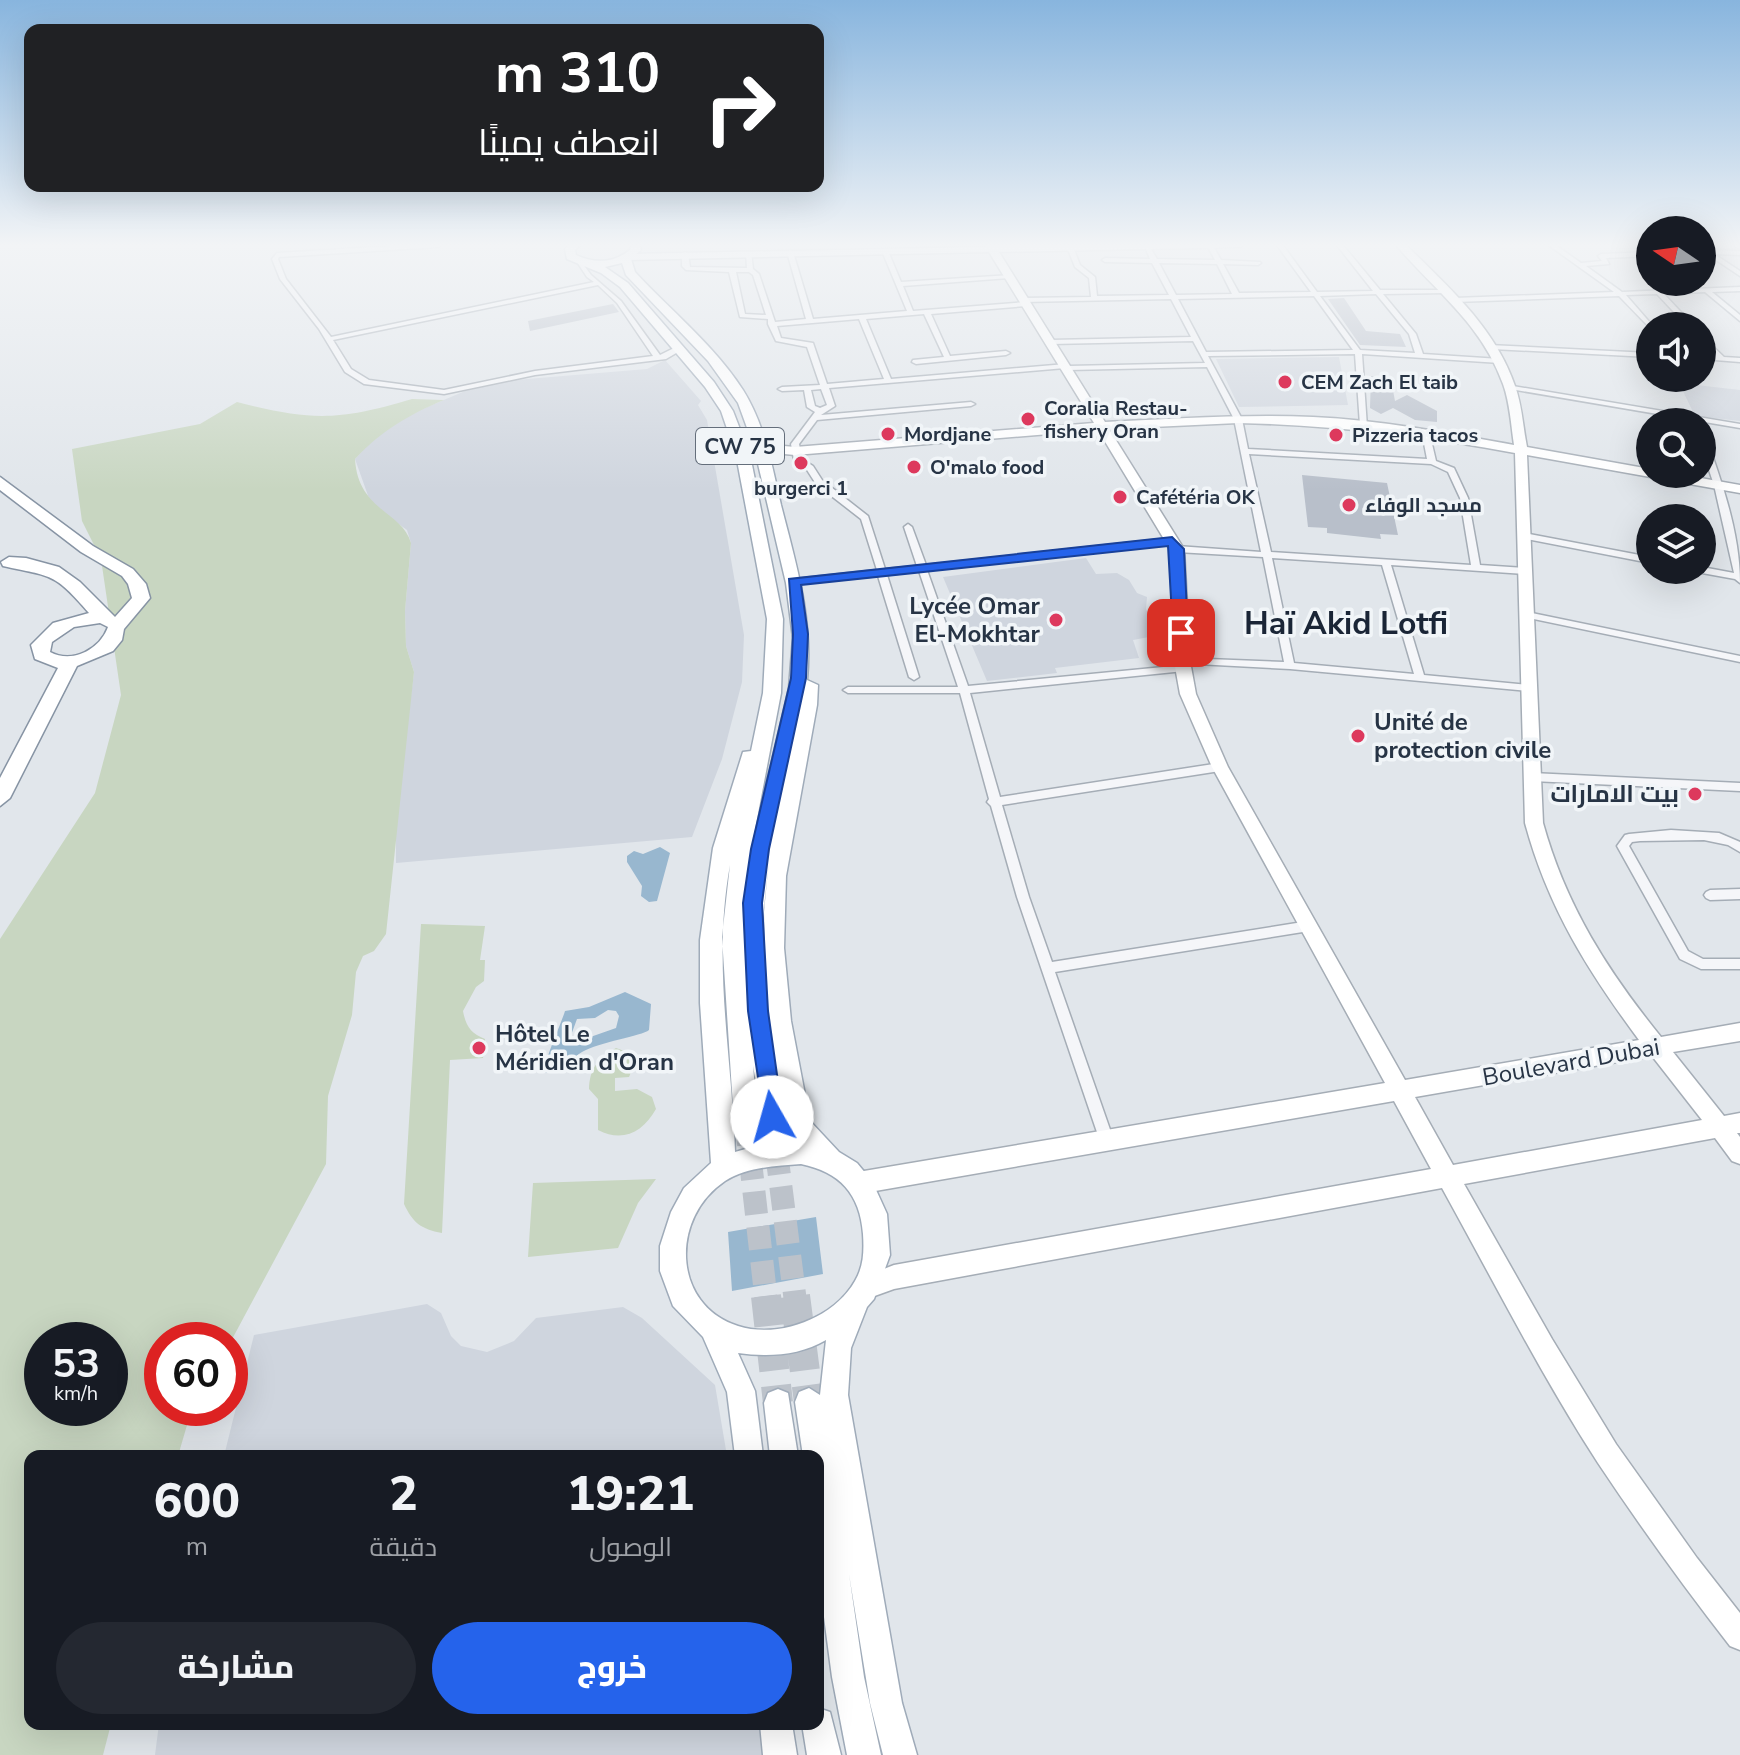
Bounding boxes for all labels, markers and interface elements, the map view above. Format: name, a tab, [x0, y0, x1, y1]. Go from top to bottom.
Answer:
text: 310 m	[495, 35, 660, 112]
icon: right	[688, 56, 792, 160]
text: انعطف يمينًا	[478, 119, 660, 168]
north arrow	[1636, 216, 1716, 296]
map controls	[1636, 216, 1716, 584]
button: sound	[1636, 312, 1716, 392]
place label: CEM Zach El taib	[1301, 369, 1458, 396]
marker: CEM Zach El taib	[1276, 373, 1294, 391]
place label: Coralia Restau- fishery Oran	[1044, 395, 1188, 445]
button: search	[1636, 408, 1716, 488]
marker: Coralia Restau- fishery Oran	[1019, 410, 1037, 428]
place label: Mordjane	[904, 421, 991, 448]
place label: Pizzeria tacos	[1352, 422, 1478, 449]
marker: Mordjane	[879, 425, 897, 443]
marker: Pizzeria tacos	[1327, 426, 1345, 444]
road number: CW 75	[696, 428, 784, 464]
marker: burgerci 1	[792, 454, 810, 472]
place label: O'malo food	[930, 454, 1044, 481]
marker: O'malo food	[905, 458, 923, 476]
place label: burgerci 1	[754, 475, 848, 502]
place label: Cafétéria OK	[1136, 484, 1255, 511]
marker: Cafétéria OK	[1111, 488, 1129, 506]
place label: مسجد الوفاء	[1365, 492, 1482, 519]
marker: مسجد الوفاء	[1340, 496, 1358, 514]
button: layers	[1636, 504, 1716, 584]
place label: Lycée Omar El-Mokhtar	[909, 590, 1041, 650]
pin	[1147, 599, 1215, 667]
district label: Haï Akid Lotfi	[1244, 602, 1448, 645]
marker: Lycée Omar El-Mokhtar	[1047, 611, 1065, 629]
icon: arrive	[1159, 611, 1203, 655]
place label: Unité de protection civile	[1374, 706, 1551, 766]
marker: Unité de protection civile	[1349, 727, 1367, 745]
place label: بيت الامارات	[1550, 778, 1679, 810]
marker: بيت الامارات	[1686, 785, 1704, 803]
place label: Hôtel Le Méridien d'Oran	[495, 1018, 674, 1078]
street label: Boulevard Dubai	[1480, 1031, 1662, 1093]
marker: Hôtel Le Méridien d'Oran	[470, 1039, 488, 1057]
position arrow	[730, 1075, 814, 1159]
speed limit sign: 60	[144, 1322, 248, 1426]
text: 53	[52, 1337, 100, 1391]
text: km/h	[54, 1380, 98, 1407]
text: 2	[389, 1461, 418, 1527]
text: 19:21	[567, 1461, 694, 1527]
text: 600	[154, 1468, 240, 1534]
text: m	[186, 1529, 208, 1564]
text: دقيقة	[370, 1530, 437, 1565]
text: الوصول	[589, 1530, 672, 1565]
button: مشاركة	[56, 1622, 416, 1714]
button: خروج	[432, 1622, 792, 1714]

